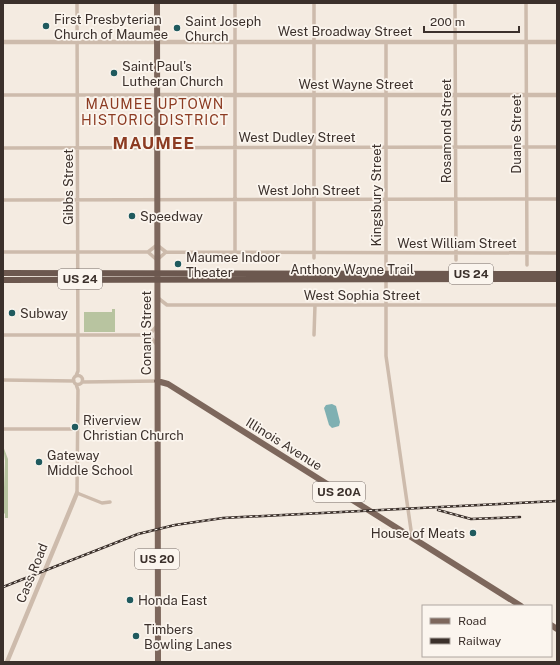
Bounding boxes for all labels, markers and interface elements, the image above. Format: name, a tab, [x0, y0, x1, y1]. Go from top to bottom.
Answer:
scale bar	[424, 8, 519, 34]
place label: First Presbyterian Church of Maumee	[54, 12, 168, 42]
place label: Saint Joseph Church	[185, 14, 261, 44]
text: 200 m	[430, 15, 465, 29]
marker: First Presbyterian Church of Maumee	[41, 21, 51, 31]
marker: Saint Joseph Church	[172, 23, 182, 33]
street label: West Broadway Street	[278, 24, 412, 39]
place label: Saint Paul's Lutheran Church	[122, 59, 223, 89]
marker: Saint Paul's Lutheran Church	[109, 68, 119, 78]
street label: West Wayne Street	[298, 77, 414, 92]
street label: Rosamond Street	[439, 79, 454, 183]
street label: Duane Street	[509, 94, 524, 174]
district label: MAUMEE UPTOWN HISTORIC DISTRICT	[81, 96, 229, 128]
street label: West Dudley Street	[238, 130, 356, 145]
district label: MAUMEE	[113, 133, 195, 153]
street label: Kingsbury Street	[369, 144, 384, 246]
street label: Gibbs Street	[61, 149, 76, 225]
street label: West John Street	[258, 183, 360, 198]
place label: Speedway	[140, 209, 203, 224]
marker: Speedway	[127, 211, 137, 221]
street label: West William Street	[397, 236, 517, 251]
place label: Maumee Indoor Theater	[186, 250, 280, 280]
marker: Maumee Indoor Theater	[173, 259, 183, 269]
street label: Anthony Wayne Trail	[290, 262, 414, 277]
road number: US 24	[449, 264, 493, 284]
road number: US 24	[58, 269, 102, 289]
street label: West Sophia Street	[304, 288, 420, 303]
street label: Conant Street	[139, 291, 154, 375]
place label: Subway	[20, 306, 68, 321]
marker: Subway	[7, 308, 17, 318]
place label: Riverview Christian Church	[83, 413, 184, 443]
street label: Illinois Avenue	[243, 415, 325, 473]
marker: Riverview Christian Church	[70, 422, 80, 432]
place label: Gateway Middle School	[47, 448, 133, 478]
marker: Gateway Middle School	[34, 457, 44, 467]
road number: US 20A	[313, 482, 365, 502]
place label: House of Meats	[371, 526, 465, 541]
marker: House of Meats	[468, 528, 478, 538]
street label: Cass Road	[13, 541, 51, 605]
road number: US 20	[135, 549, 179, 569]
place label: Honda East	[138, 593, 207, 608]
marker: Honda East	[125, 595, 135, 605]
legend	[422, 605, 552, 657]
text: Road	[458, 614, 486, 628]
place label: Timbers Bowling Lanes	[144, 622, 232, 652]
marker: Timbers Bowling Lanes	[131, 631, 141, 641]
text: Railway	[458, 634, 502, 648]

